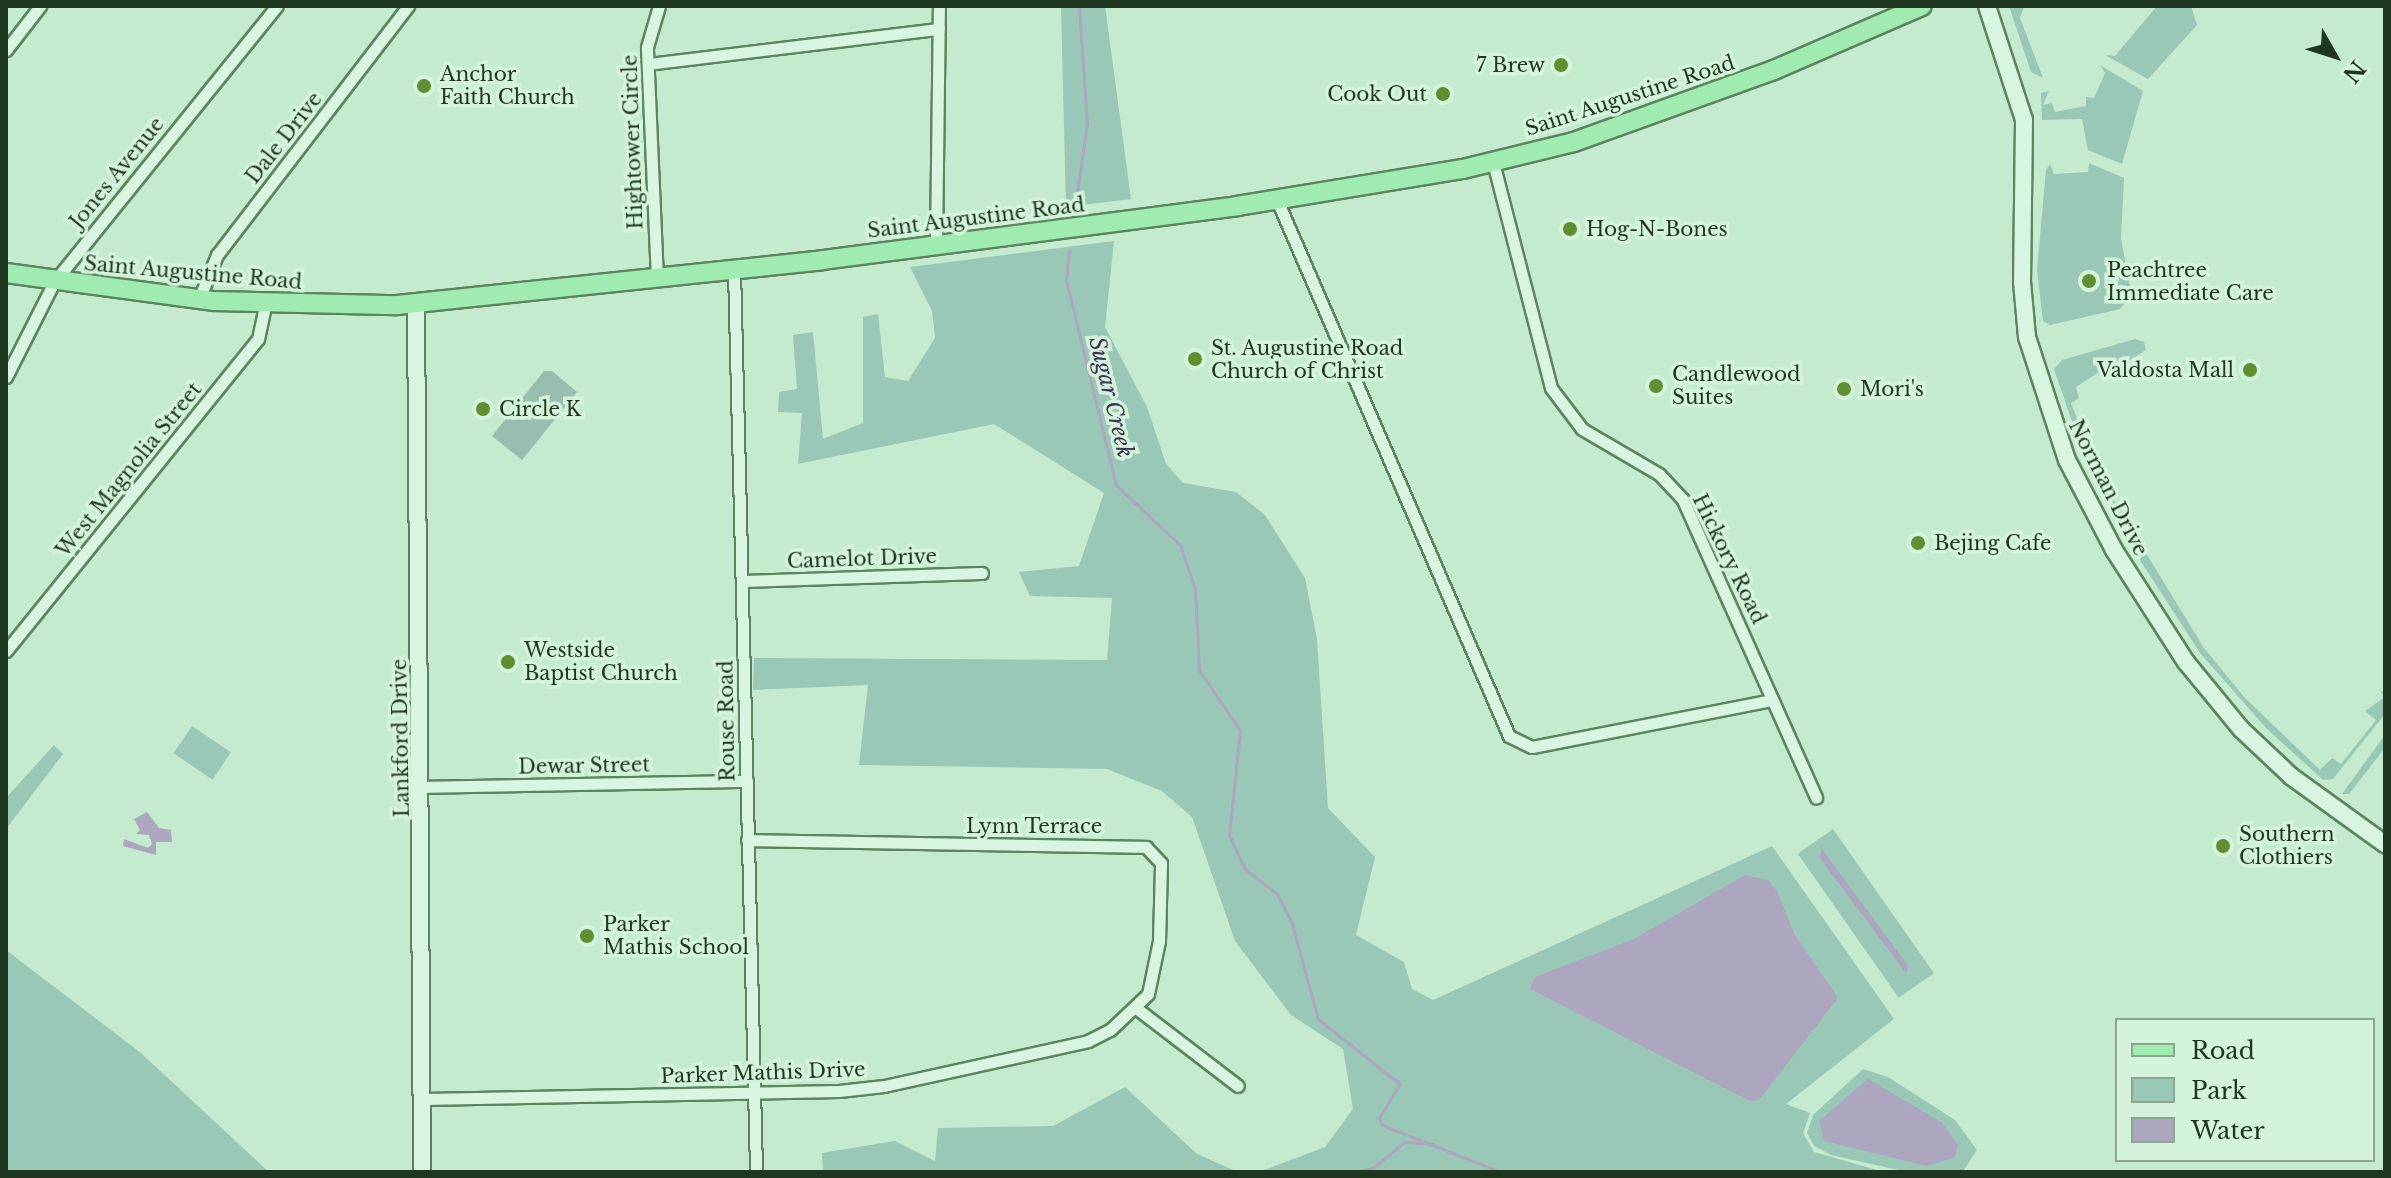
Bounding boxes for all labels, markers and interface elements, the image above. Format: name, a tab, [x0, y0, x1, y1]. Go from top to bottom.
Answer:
north arrow	[2295, 16, 2375, 96]
street label: Saint Augustine Road	[1522, 51, 1738, 141]
place label: 7 Brew	[1476, 53, 1545, 77]
street label: Hightower Circle	[618, 54, 648, 230]
text: N	[2337, 55, 2371, 88]
marker: 7 Brew	[1552, 56, 1570, 74]
place label: Anchor Faith Church	[440, 62, 575, 109]
marker: Anchor Faith Church	[415, 77, 433, 95]
place label: Cook Out	[1327, 82, 1427, 106]
marker: Cook Out	[1434, 85, 1452, 103]
street label: Dale Drive	[241, 87, 327, 189]
street label: Jones Avenue	[65, 112, 169, 234]
street label: Saint Augustine Road	[866, 193, 1086, 243]
place label: Hog-N-Bones	[1586, 217, 1728, 241]
marker: Hog-N-Bones	[1561, 220, 1579, 238]
street label: Saint Augustine Road	[83, 251, 303, 295]
place label: Peachtree Immediate Care	[2107, 258, 2274, 305]
marker: Peachtree Immediate Care	[2078, 270, 2100, 292]
water label: Sugar Creek	[1083, 334, 1139, 460]
place label: St. Augustine Road Church of Christ	[1211, 336, 1404, 383]
marker: St. Augustine Road Church of Christ	[1186, 350, 1204, 368]
place label: Valdosta Mall	[2097, 358, 2234, 382]
marker: Valdosta Mall	[2241, 361, 2259, 379]
place label: Candlewood Suites	[1672, 362, 1800, 409]
marker: Candlewood Suites	[1647, 377, 1665, 395]
place label: Mori's	[1860, 377, 1924, 401]
street label: West Magnolia Street	[51, 378, 207, 562]
marker: Mori's	[1835, 380, 1853, 398]
place label: Circle K	[499, 397, 581, 421]
marker: Circle K	[474, 400, 492, 418]
street label: Norman Drive	[2063, 416, 2153, 560]
street label: Hickory Road	[1687, 490, 1771, 628]
place label: Bejing Cafe	[1934, 531, 2052, 555]
marker: Bejing Cafe	[1909, 534, 1927, 552]
street label: Camelot Drive	[787, 544, 937, 574]
place label: Westside Baptist Church	[524, 638, 678, 685]
marker: Westside Baptist Church	[499, 653, 517, 671]
street label: Lankford Drive	[388, 659, 414, 817]
street label: Rouse Road	[714, 660, 740, 782]
street label: Dewar Street	[518, 753, 650, 779]
street label: Lynn Terrace	[966, 814, 1102, 838]
place label: Southern Clothiers	[2239, 822, 2334, 869]
marker: Southern Clothiers	[2214, 837, 2232, 855]
place label: Parker Mathis School	[603, 912, 749, 959]
marker: Parker Mathis School	[578, 927, 596, 945]
legend	[2115, 1018, 2375, 1162]
text: Road	[2191, 1036, 2255, 1065]
street label: Parker Mathis Drive	[660, 1057, 866, 1089]
text: Park	[2191, 1076, 2247, 1105]
text: Water	[2191, 1116, 2265, 1145]

